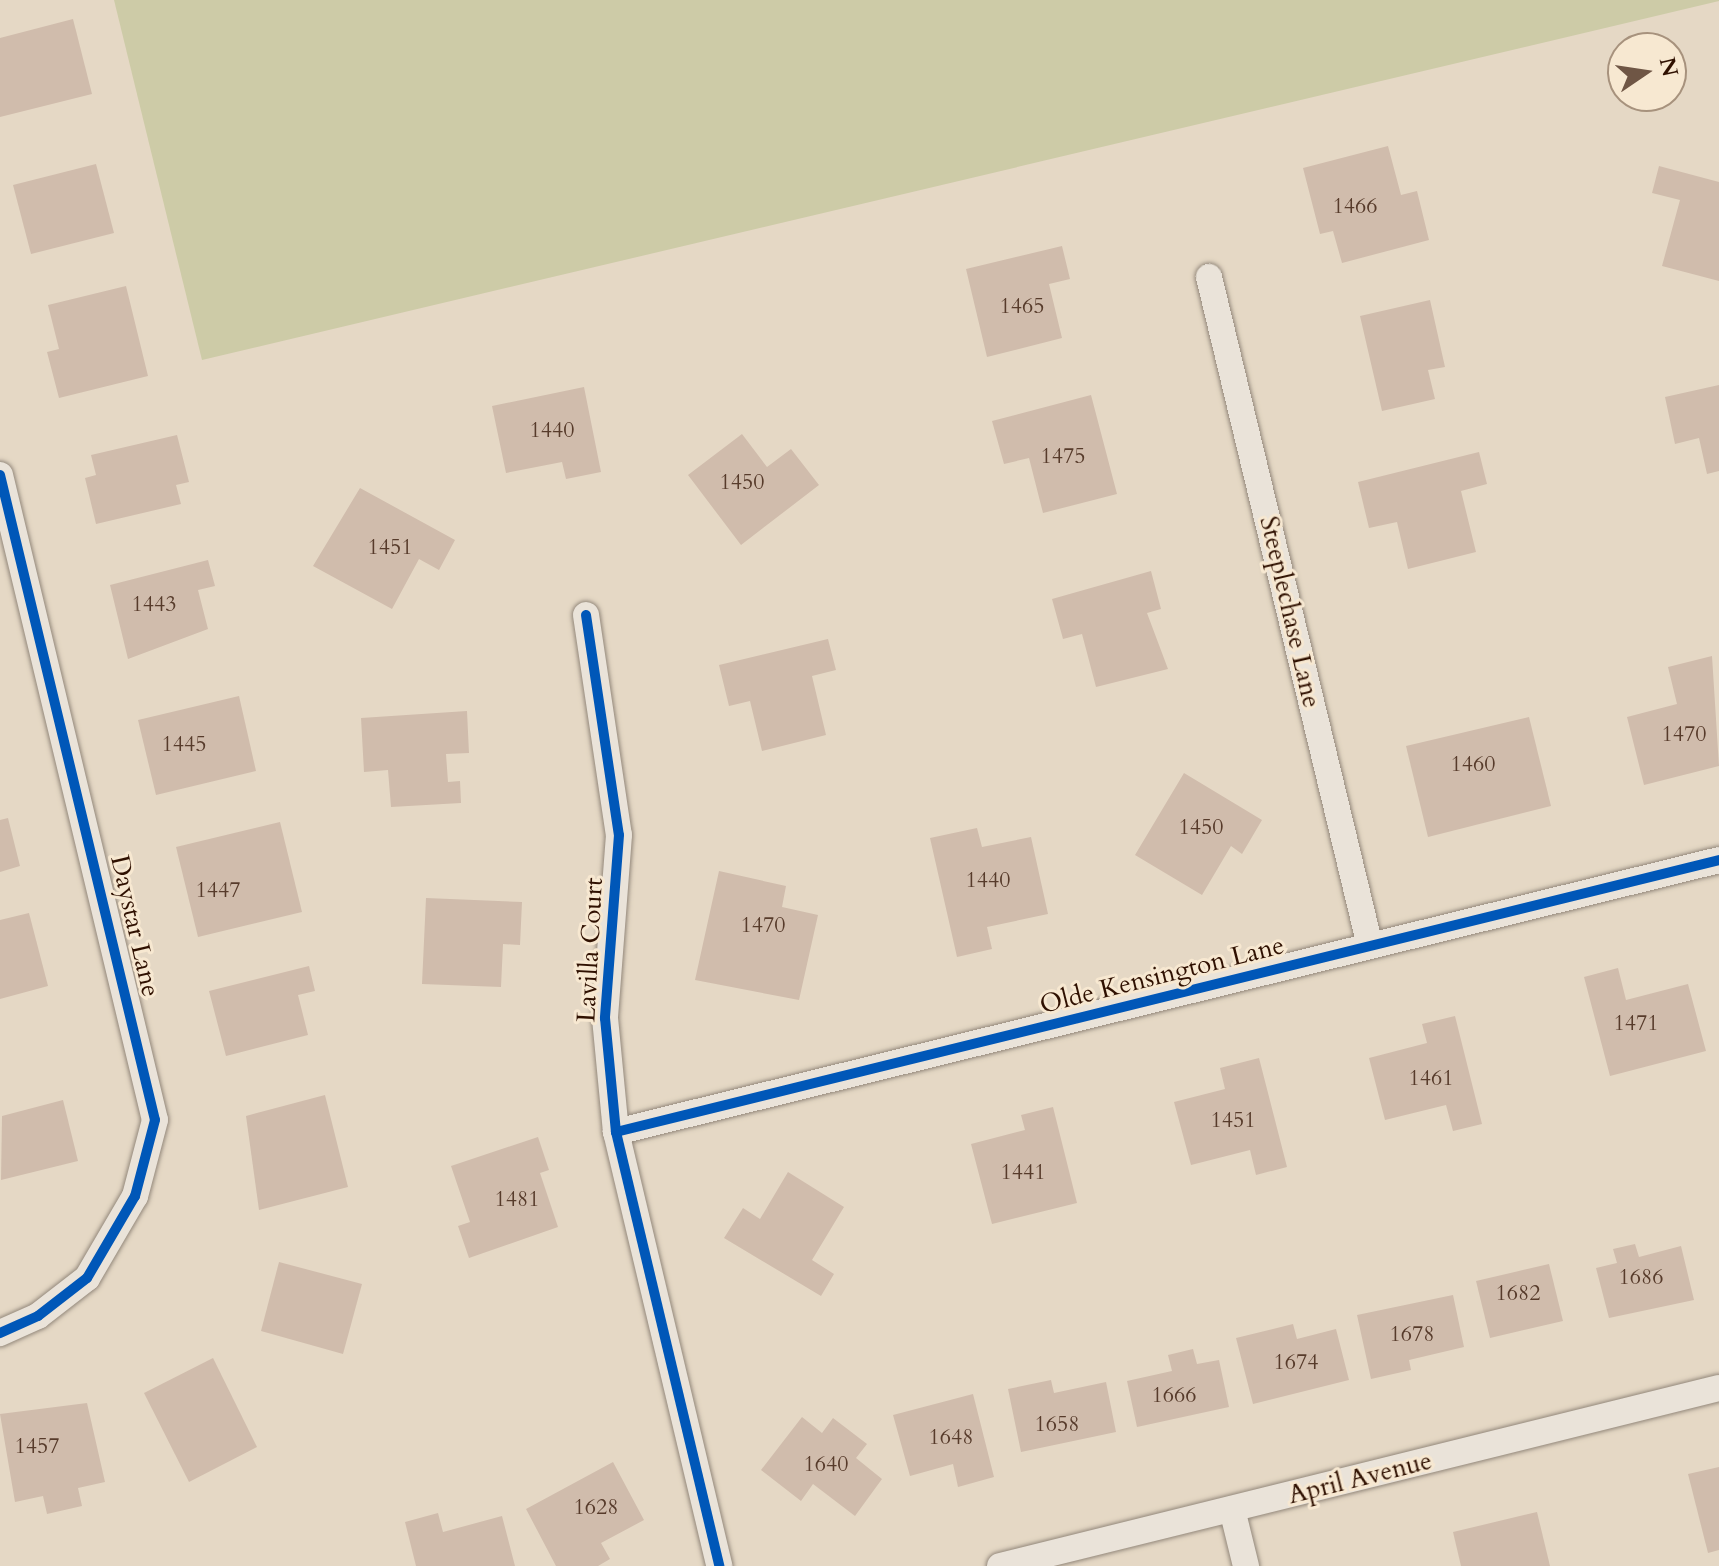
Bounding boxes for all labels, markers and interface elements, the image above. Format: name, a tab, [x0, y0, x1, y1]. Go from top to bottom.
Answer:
north arrow	[1607, 32, 1687, 112]
text: N	[1652, 54, 1685, 80]
house number: 1466	[1332, 194, 1378, 220]
house number: 1465	[999, 294, 1045, 320]
house number: 1440	[529, 418, 575, 444]
house number: 1475	[1040, 444, 1086, 470]
house number: 1450	[719, 470, 765, 496]
street label: Steeplechase Lane	[1253, 513, 1327, 711]
house number: 1451	[367, 535, 413, 561]
house number: 1443	[131, 592, 177, 618]
house number: 1470	[1661, 722, 1707, 748]
house number: 1445	[161, 732, 207, 758]
house number: 1460	[1450, 752, 1496, 778]
house number: 1450	[1178, 815, 1224, 841]
street label: Daystar Lane	[104, 852, 166, 1000]
house number: 1440	[965, 868, 1011, 894]
street label: Lavilla Court	[571, 877, 609, 1023]
house number: 1447	[195, 878, 241, 904]
house number: 1470	[740, 913, 786, 939]
street label: Olde Kensington Lane	[1037, 930, 1287, 1020]
house number: 1471	[1613, 1011, 1659, 1037]
house number: 1461	[1408, 1066, 1454, 1092]
house number: 1451	[1210, 1108, 1256, 1134]
house number: 1441	[1000, 1160, 1046, 1186]
house number: 1481	[494, 1187, 540, 1213]
house number: 1686	[1618, 1265, 1664, 1291]
house number: 1682	[1495, 1281, 1541, 1307]
house number: 1678	[1389, 1322, 1435, 1348]
house number: 1674	[1273, 1350, 1319, 1376]
house number: 1666	[1151, 1383, 1197, 1409]
house number: 1658	[1034, 1412, 1080, 1438]
house number: 1648	[928, 1425, 974, 1451]
house number: 1457	[14, 1434, 60, 1460]
street label: April Avenue	[1285, 1445, 1435, 1511]
house number: 1640	[803, 1452, 849, 1478]
house number: 1628	[573, 1495, 619, 1521]

